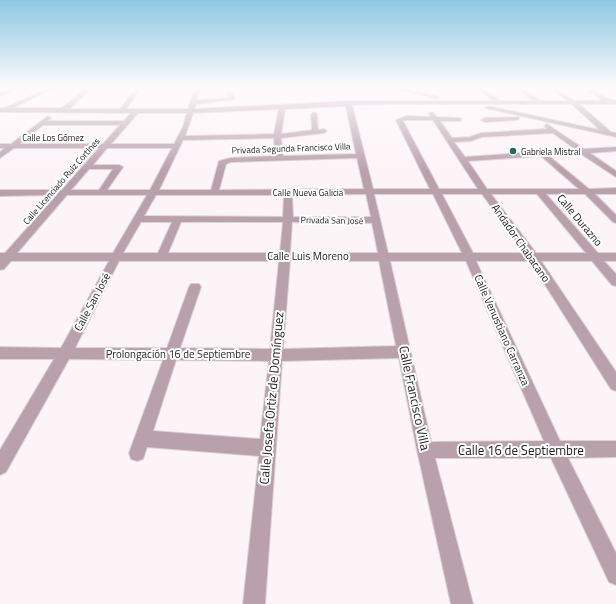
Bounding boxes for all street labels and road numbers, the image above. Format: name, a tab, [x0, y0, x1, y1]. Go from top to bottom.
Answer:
street label: Calle Los Gómez	[22, 131, 84, 144]
street label: Calle Licenciado Ruiz Cortines	[20, 135, 102, 227]
street label: Privada Segunda Francisco Villa	[231, 139, 351, 157]
street label: Calle Nueva Galicia	[273, 186, 344, 199]
street label: Calle Durazno	[553, 191, 607, 250]
street label: Andador Chabacano	[488, 201, 554, 286]
street label: Privada San José	[301, 213, 364, 227]
street label: Calle Luis Moreno	[267, 248, 349, 264]
street label: Calle San José	[70, 270, 114, 334]
street label: Calle Venustiano Carranza	[470, 272, 534, 388]
street label: Calle Josefa Ortiz de Domínguez	[253, 311, 289, 485]
street label: Calle Francisco Villa	[394, 344, 436, 453]
street label: Prolongación 16 de Septiembre	[106, 346, 251, 362]
street label: Calle 16 de Septiembre	[458, 440, 584, 460]

